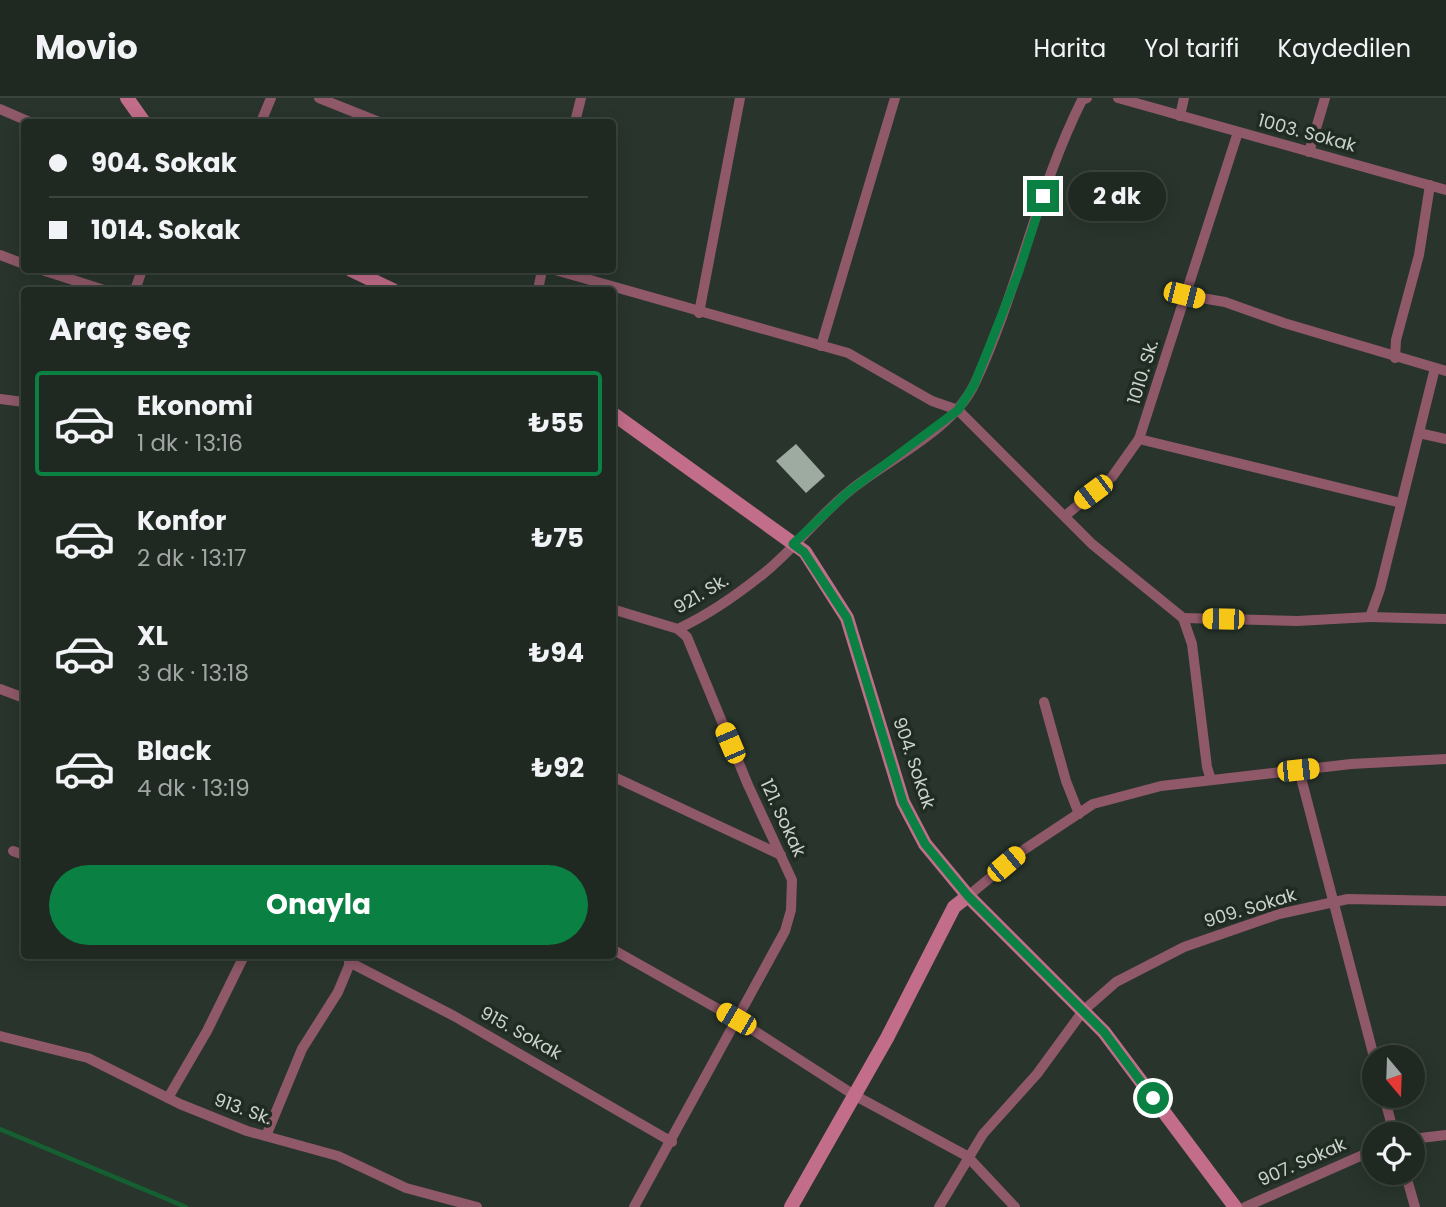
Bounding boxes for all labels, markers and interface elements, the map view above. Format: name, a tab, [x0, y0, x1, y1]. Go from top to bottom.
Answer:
text: Movio	[35, 24, 138, 71]
text: Harita	[1034, 32, 1106, 65]
text: Yol tarifi	[1144, 32, 1240, 65]
text: Kaydedilen	[1278, 32, 1411, 65]
street label: 1003. Sokak	[1255, 107, 1360, 158]
text: 904. Sokak	[91, 145, 237, 181]
callout: 2 dk	[1068, 172, 1166, 220]
route end	[1027, 180, 1059, 212]
text: 2 dk	[1093, 180, 1141, 212]
text: 1014. Sokak	[91, 212, 240, 248]
car	[1162, 280, 1207, 310]
text: Araç seç	[49, 306, 191, 351]
street label: 1010. Sk.	[1121, 336, 1164, 407]
text: Ekonomi	[137, 388, 253, 424]
icon: car	[53, 392, 116, 455]
text: ₺55	[529, 405, 584, 441]
text: 1 dk · 13:16	[137, 427, 243, 459]
car	[1070, 471, 1117, 513]
text: Konfor	[137, 503, 226, 539]
icon: car	[53, 507, 116, 570]
text: ₺75	[532, 520, 584, 556]
text: 2 dk · 13:17	[137, 542, 247, 574]
street label: 921. Sk.	[669, 567, 733, 620]
car	[1202, 608, 1245, 630]
text: XL	[137, 618, 168, 654]
icon: car	[53, 622, 116, 685]
text: ₺94	[529, 635, 584, 671]
text: 3 dk · 13:18	[137, 657, 249, 689]
street label: 904. Sokak	[887, 714, 942, 813]
car	[713, 720, 748, 766]
text: Black	[137, 733, 211, 769]
icon: car	[53, 737, 116, 800]
text: ₺92	[531, 750, 584, 786]
car	[1277, 757, 1320, 783]
text: 4 dk · 13:19	[137, 772, 250, 804]
street label: 121. Sokak	[755, 775, 813, 861]
car	[984, 842, 1029, 886]
button: Onayla	[49, 865, 588, 945]
street label: 909. Sokak	[1201, 881, 1300, 933]
car	[713, 999, 760, 1039]
street label: 915. Sokak	[476, 1000, 567, 1066]
north arrow	[1362, 1045, 1424, 1108]
map controls	[1362, 1045, 1425, 1185]
route start	[1137, 1082, 1169, 1114]
street label: 913. Sk.	[211, 1087, 276, 1131]
button: locate	[1362, 1122, 1425, 1185]
street label: 907. Sokak	[1254, 1131, 1350, 1192]

